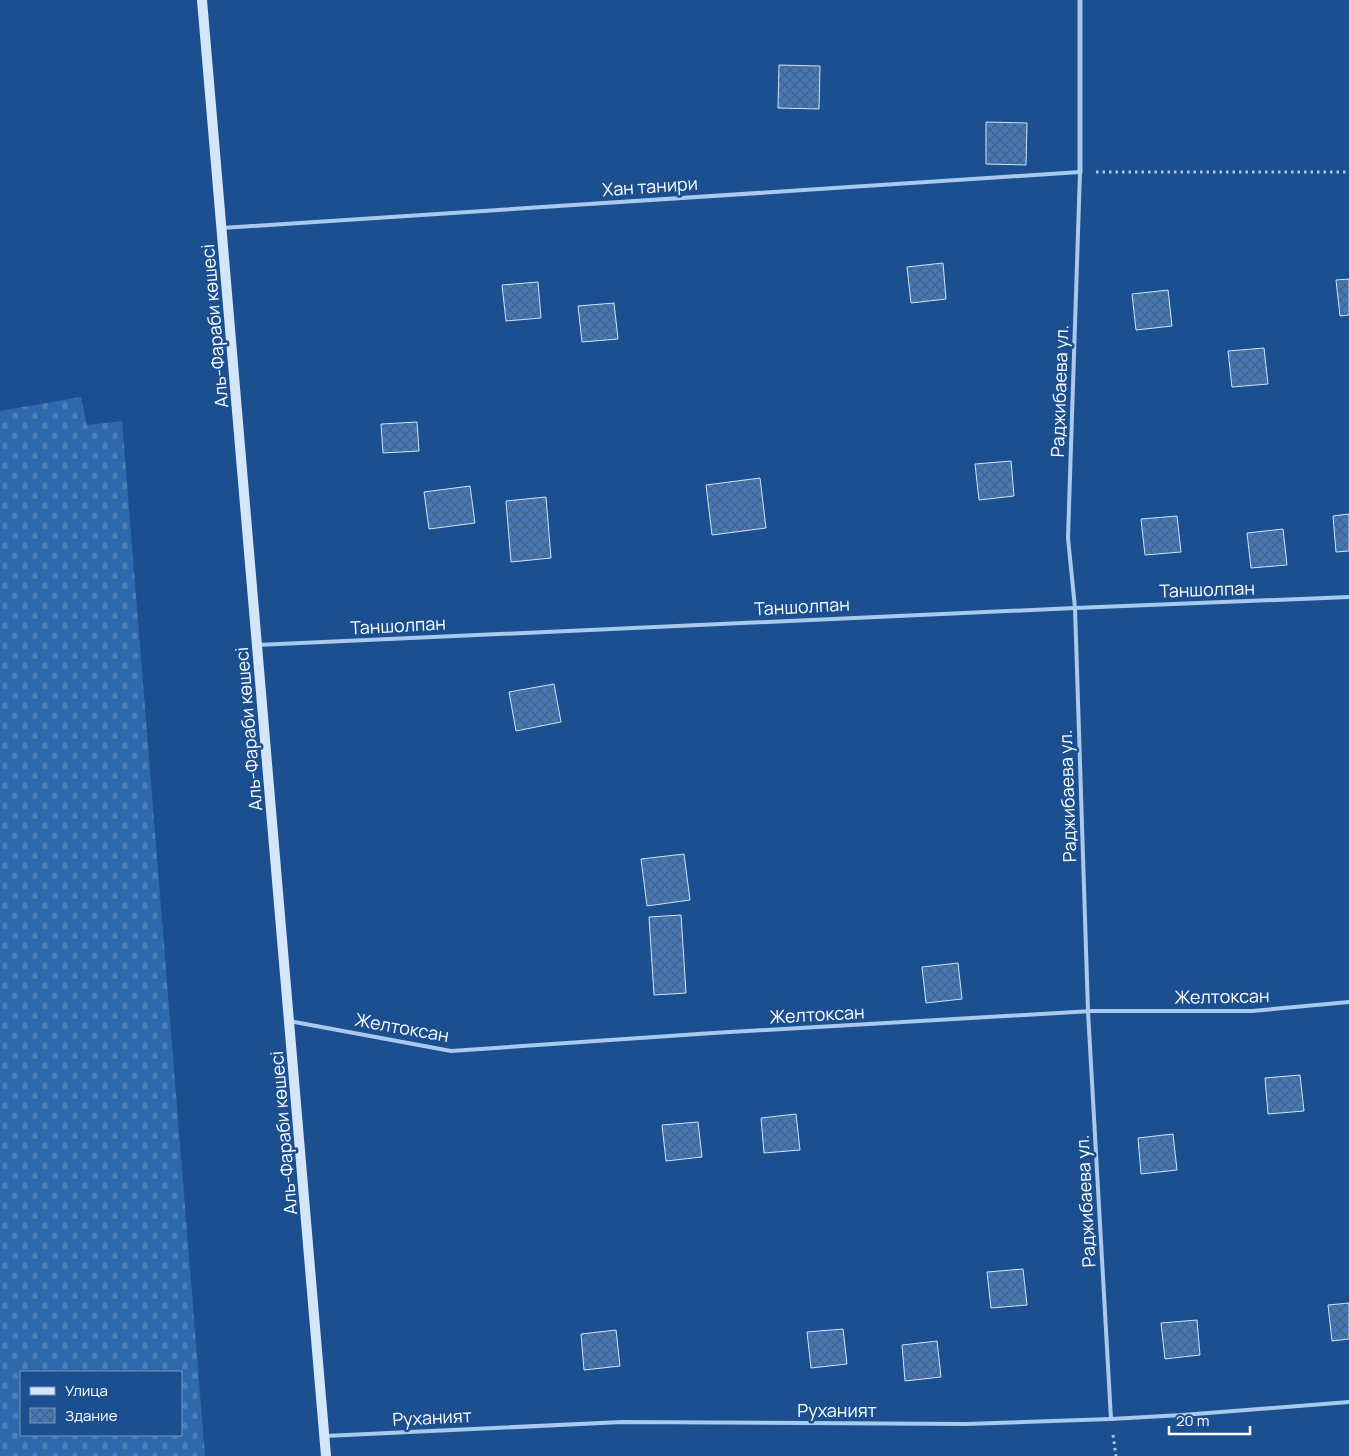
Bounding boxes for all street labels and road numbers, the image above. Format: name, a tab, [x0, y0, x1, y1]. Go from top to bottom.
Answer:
street label: Хан танири	[601, 171, 699, 201]
street label: Аль-Фараби көшесі	[195, 243, 233, 409]
street label: Раджибаева ул.	[1045, 324, 1073, 458]
street label: Таншолпан	[1159, 575, 1255, 603]
street label: Таншолпан	[754, 592, 850, 620]
street label: Таншолпан	[350, 611, 446, 639]
street label: Аль-Фараби көшесі	[229, 646, 267, 812]
street label: Раджибаева ул.	[1053, 729, 1081, 863]
street label: Желтоксан	[1174, 983, 1270, 1009]
street label: Желтоксан	[769, 1000, 865, 1028]
street label: Желтоксан	[353, 1007, 451, 1047]
street label: Аль-Фараби көшесі	[264, 1050, 302, 1216]
street label: Раджибаева ул.	[1070, 1134, 1100, 1268]
street label: Руханият	[797, 1398, 877, 1422]
street label: Руханият	[392, 1403, 472, 1431]

